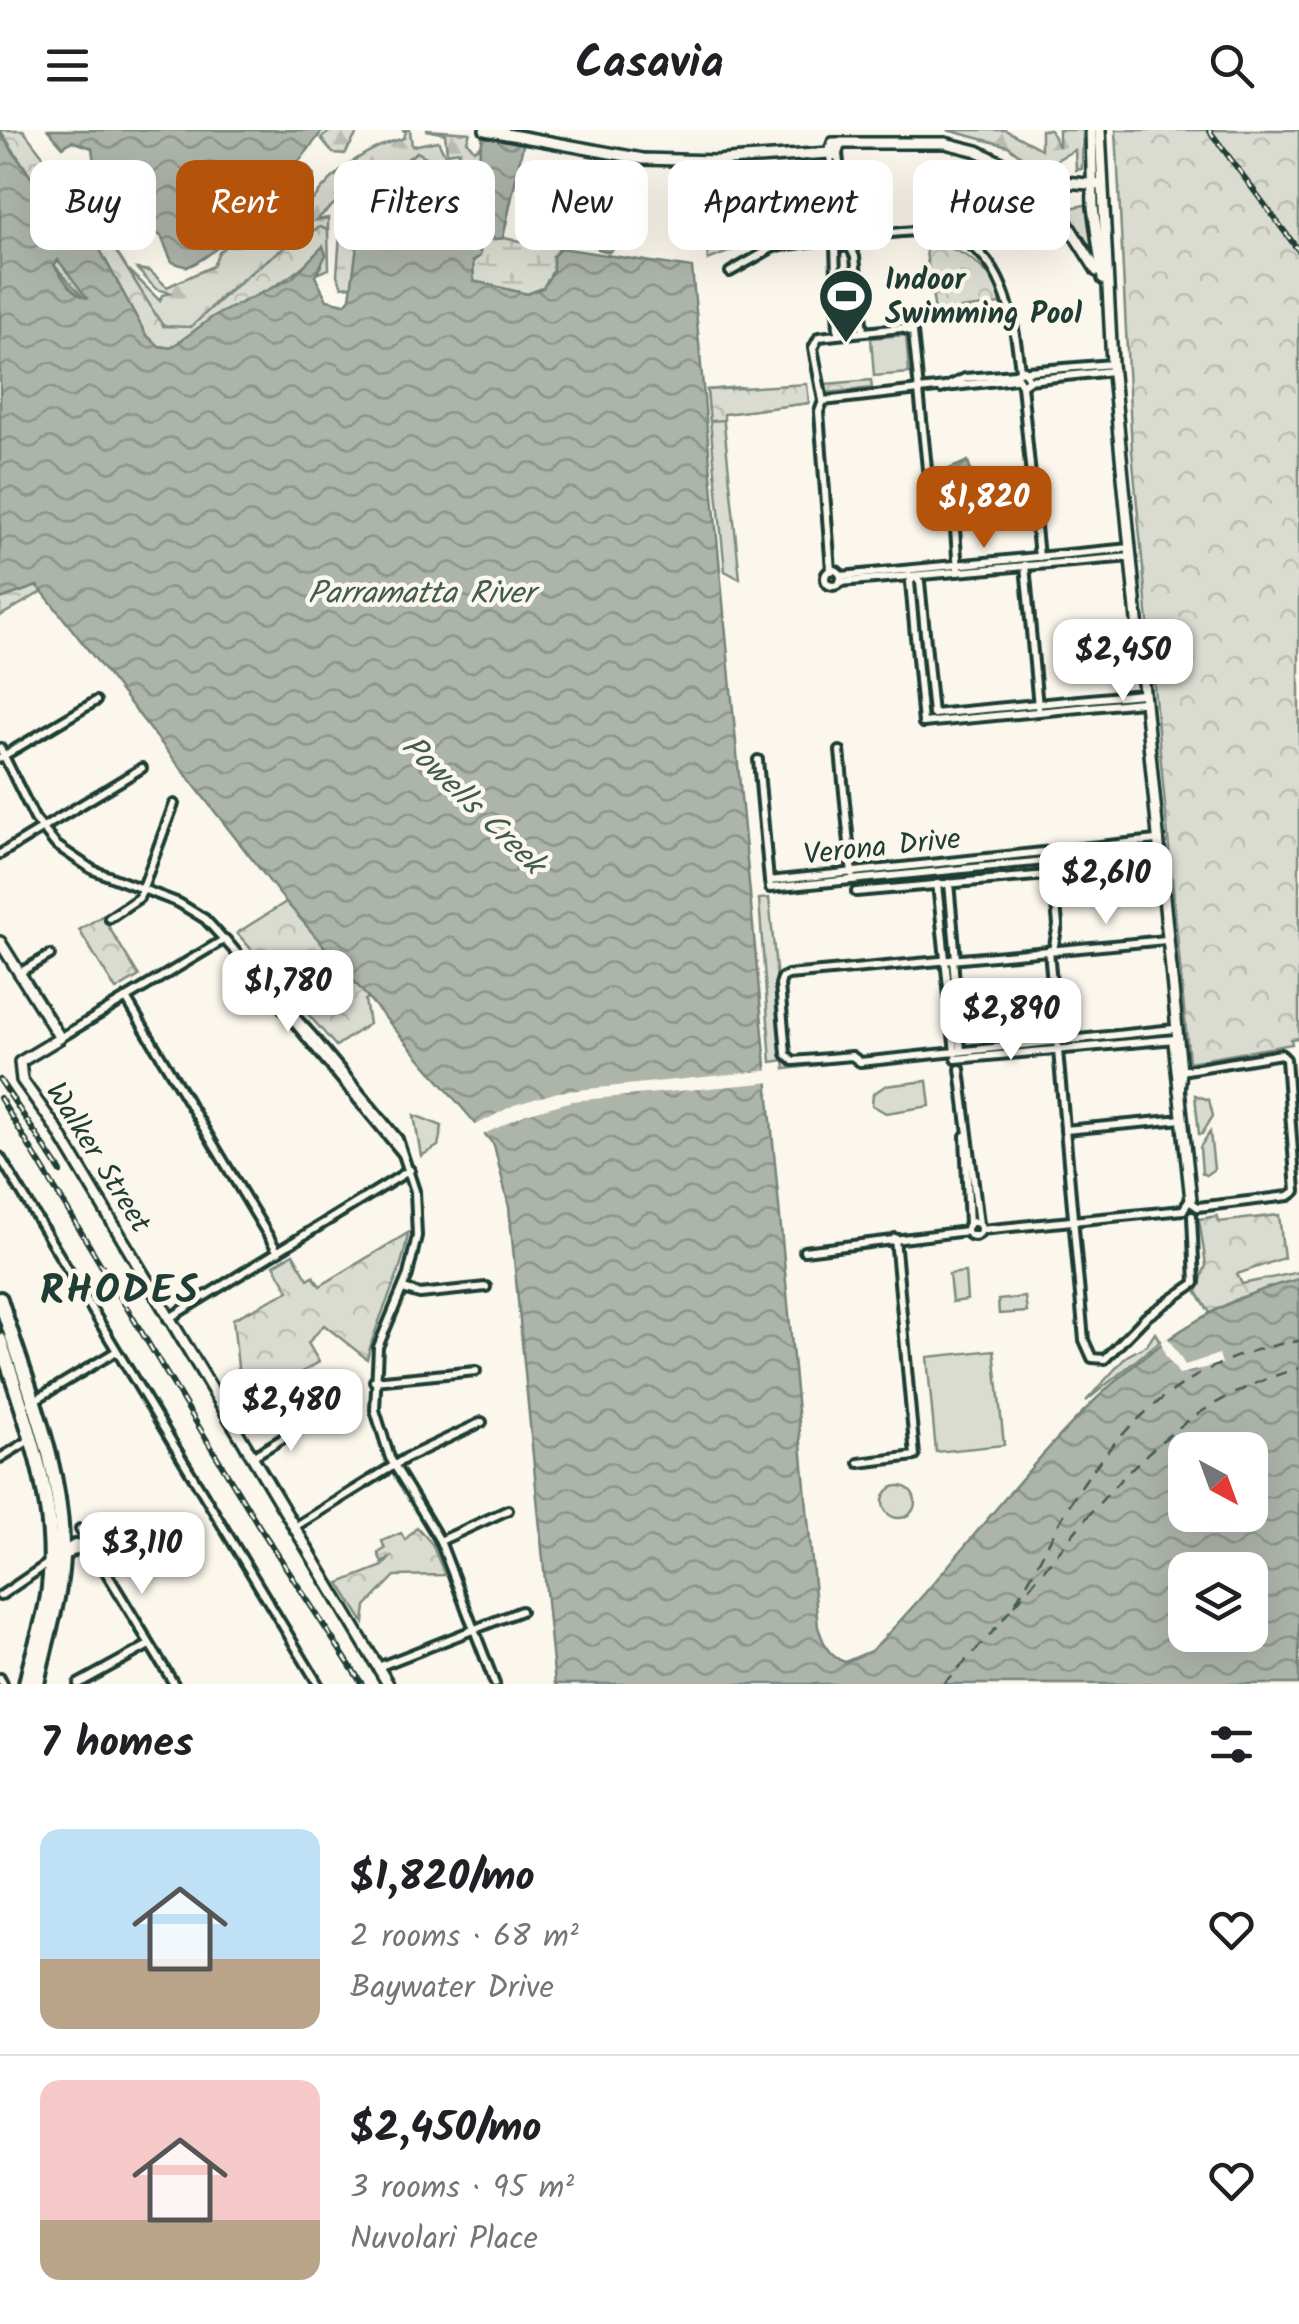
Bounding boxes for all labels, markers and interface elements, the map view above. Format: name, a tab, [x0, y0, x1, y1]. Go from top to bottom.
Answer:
text: Casavia	[575, 29, 724, 101]
icon: menu	[40, 38, 95, 93]
icon: search	[1204, 38, 1259, 93]
chip: Buy	[30, 160, 156, 250]
chip: Rent	[176, 160, 314, 250]
chip: Filters	[334, 160, 495, 250]
chip: New	[515, 160, 648, 250]
chip: Apartment	[668, 160, 893, 250]
chip: House	[913, 160, 1070, 250]
place label: Indoor Swimming Pool	[885, 257, 1082, 339]
sports icon: Indoor Swimming Pool	[816, 266, 876, 345]
pin: $1,820	[903, 466, 1065, 551]
text: $1,820	[939, 473, 1029, 524]
water label: Parramatta River	[308, 569, 541, 620]
pin: $2,450	[1042, 619, 1204, 704]
text: $2,450	[1075, 626, 1171, 677]
water label: Powells Creek	[389, 724, 559, 891]
street label: Verona Drive	[801, 816, 963, 880]
pin: $2,610	[1025, 842, 1187, 927]
text: $2,610	[1061, 849, 1151, 900]
pin: $1,780	[207, 950, 369, 1035]
text: $1,780	[244, 957, 332, 1008]
pin: $2,890	[930, 978, 1092, 1063]
text: $2,890	[962, 985, 1060, 1036]
street label: Walker Street	[32, 1073, 163, 1243]
district label: RHODES	[40, 1260, 200, 1324]
pin: $2,480	[210, 1369, 372, 1454]
text: $2,480	[242, 1376, 340, 1427]
north arrow	[1168, 1432, 1268, 1532]
map controls	[1168, 1432, 1268, 1652]
pin: $3,110	[61, 1512, 223, 1597]
text: $3,110	[102, 1519, 182, 1570]
button: layers	[1168, 1552, 1268, 1652]
text: 7 homes	[40, 1711, 193, 1778]
icon: filters	[1204, 1717, 1259, 1772]
text: $1,820/mo	[350, 1845, 535, 1912]
icon: home	[120, 1869, 240, 1989]
icon: heart	[1204, 1902, 1259, 1957]
text: 2 rooms · 68 m²	[350, 1912, 579, 1963]
text: Baywater Drive	[350, 1963, 554, 2014]
text: $2,450/mo	[350, 2096, 541, 2163]
icon: home	[120, 2120, 240, 2240]
icon: heart	[1204, 2153, 1259, 2208]
text: 3 rooms · 95 m²	[350, 2163, 574, 2214]
text: Nuvolari Place	[350, 2214, 538, 2265]

